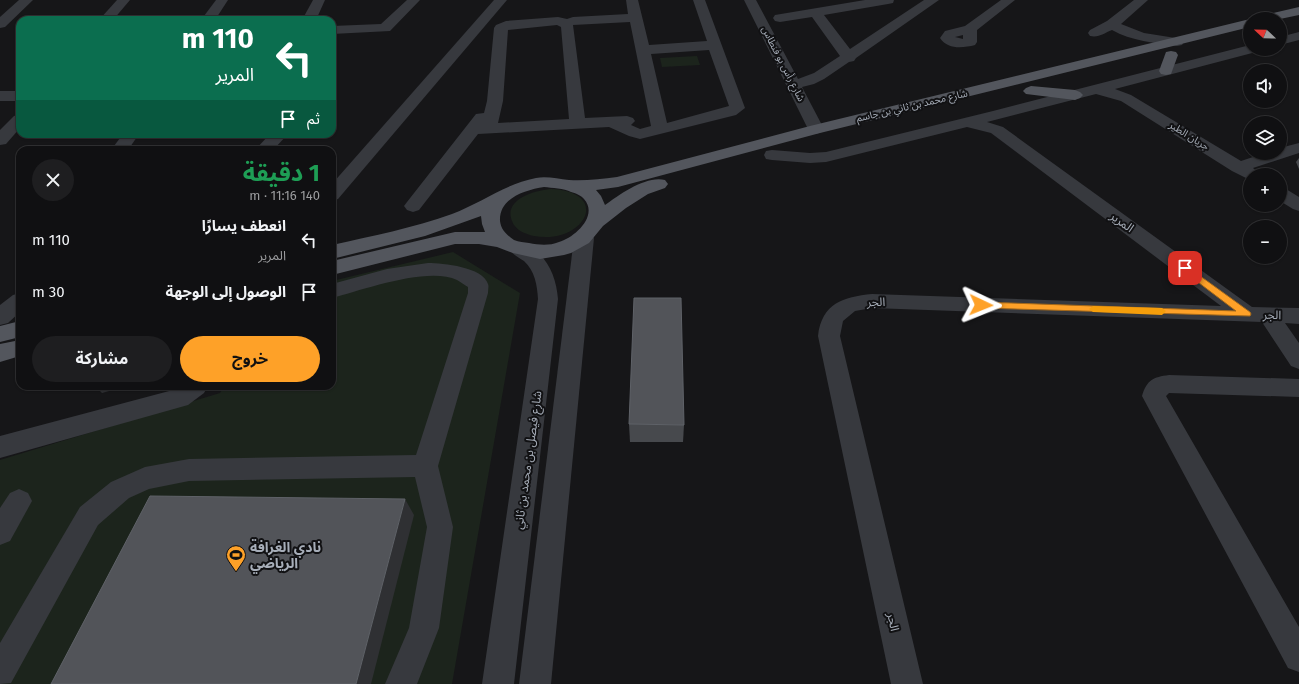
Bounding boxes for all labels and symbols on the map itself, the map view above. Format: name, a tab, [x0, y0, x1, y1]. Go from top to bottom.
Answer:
north arrow	[1243, 12, 1287, 56]
street label: شارع رأس بو فنطاس	[758, 24, 807, 104]
street label: شارع محمد بن ثاني بن جاسم	[855, 87, 969, 126]
street label: جريان الطير	[1166, 119, 1211, 153]
street label: المرير	[1107, 208, 1137, 235]
pin	[1168, 251, 1202, 285]
position arrow	[960, 284, 1002, 326]
street label: الجر	[866, 295, 885, 309]
street label: الجر	[1262, 308, 1282, 322]
street label: شارع فيصل بن محمد بن ثاني	[511, 390, 547, 531]
place label: نادي الغرافة الرياضي	[250, 539, 321, 574]
sports icon: نادي الغرافة الرياضي	[225, 544, 247, 572]
street label: الجر	[884, 611, 902, 633]

